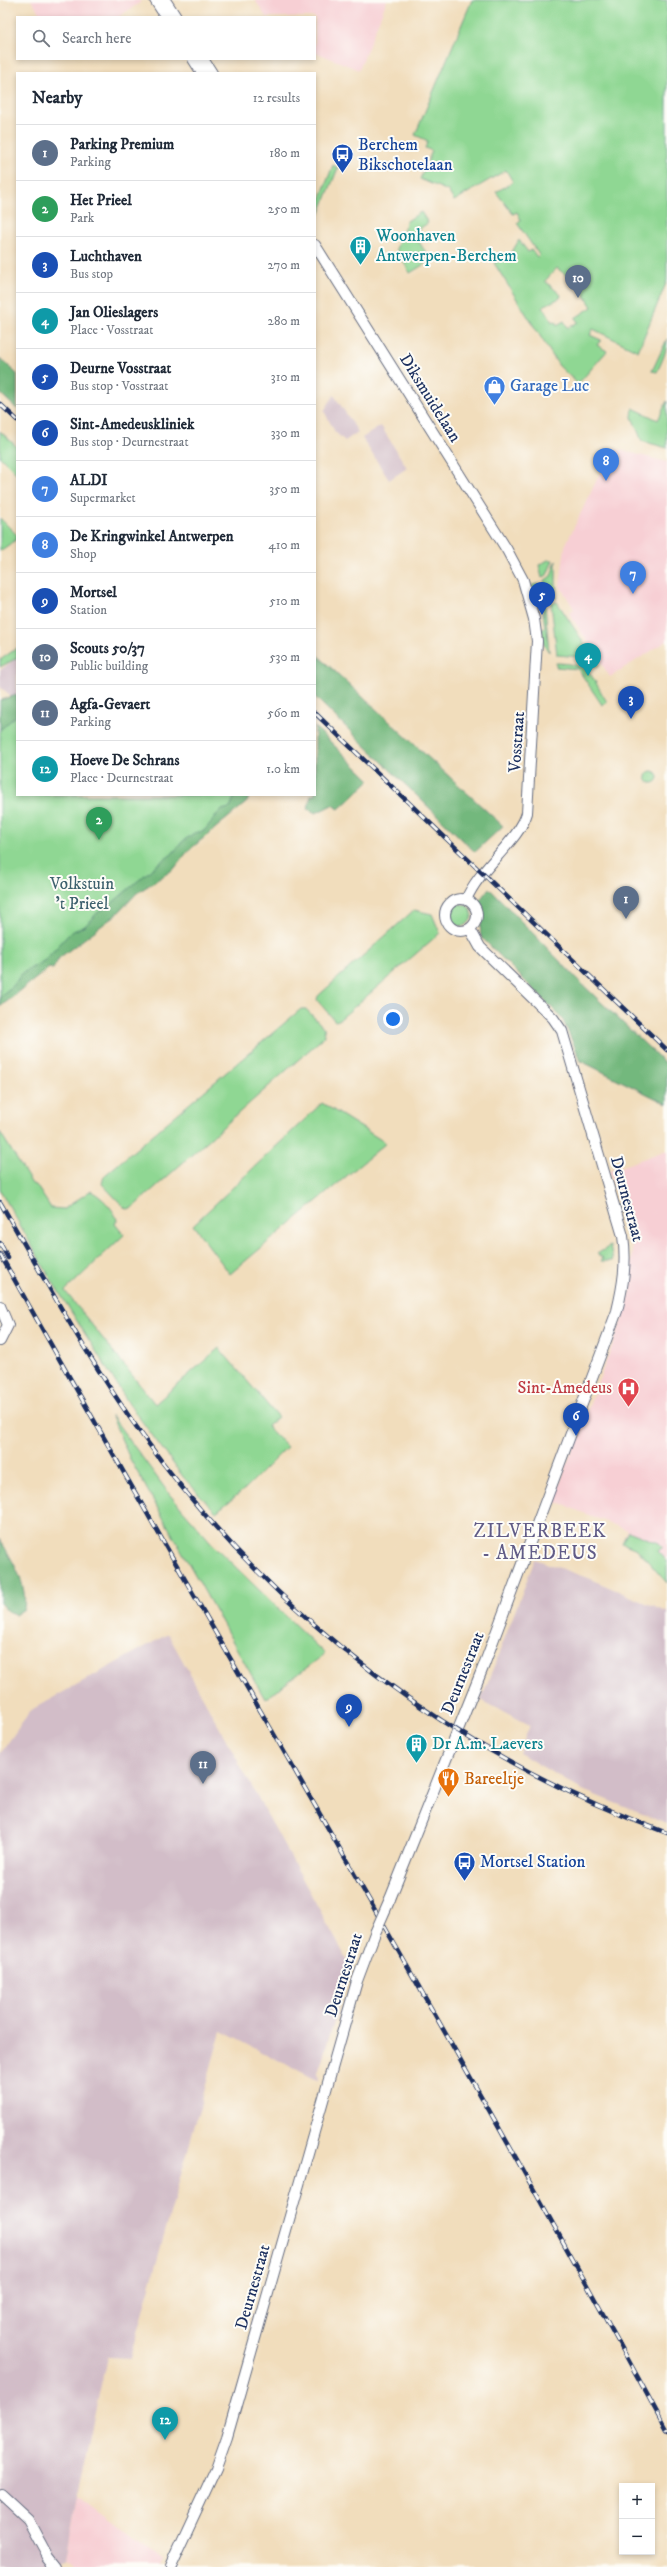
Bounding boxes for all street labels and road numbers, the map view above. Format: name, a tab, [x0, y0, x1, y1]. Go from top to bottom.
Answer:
street label: Diksmuidelaan	[394, 350, 466, 446]
street label: Vosstraat	[504, 710, 530, 774]
street label: Deurnestraat	[605, 1154, 649, 1245]
street label: Deurnestraat	[436, 1628, 490, 1718]
street label: Deurnestraat	[320, 1929, 368, 2020]
street label: Deurnestraat	[230, 2241, 276, 2332]

